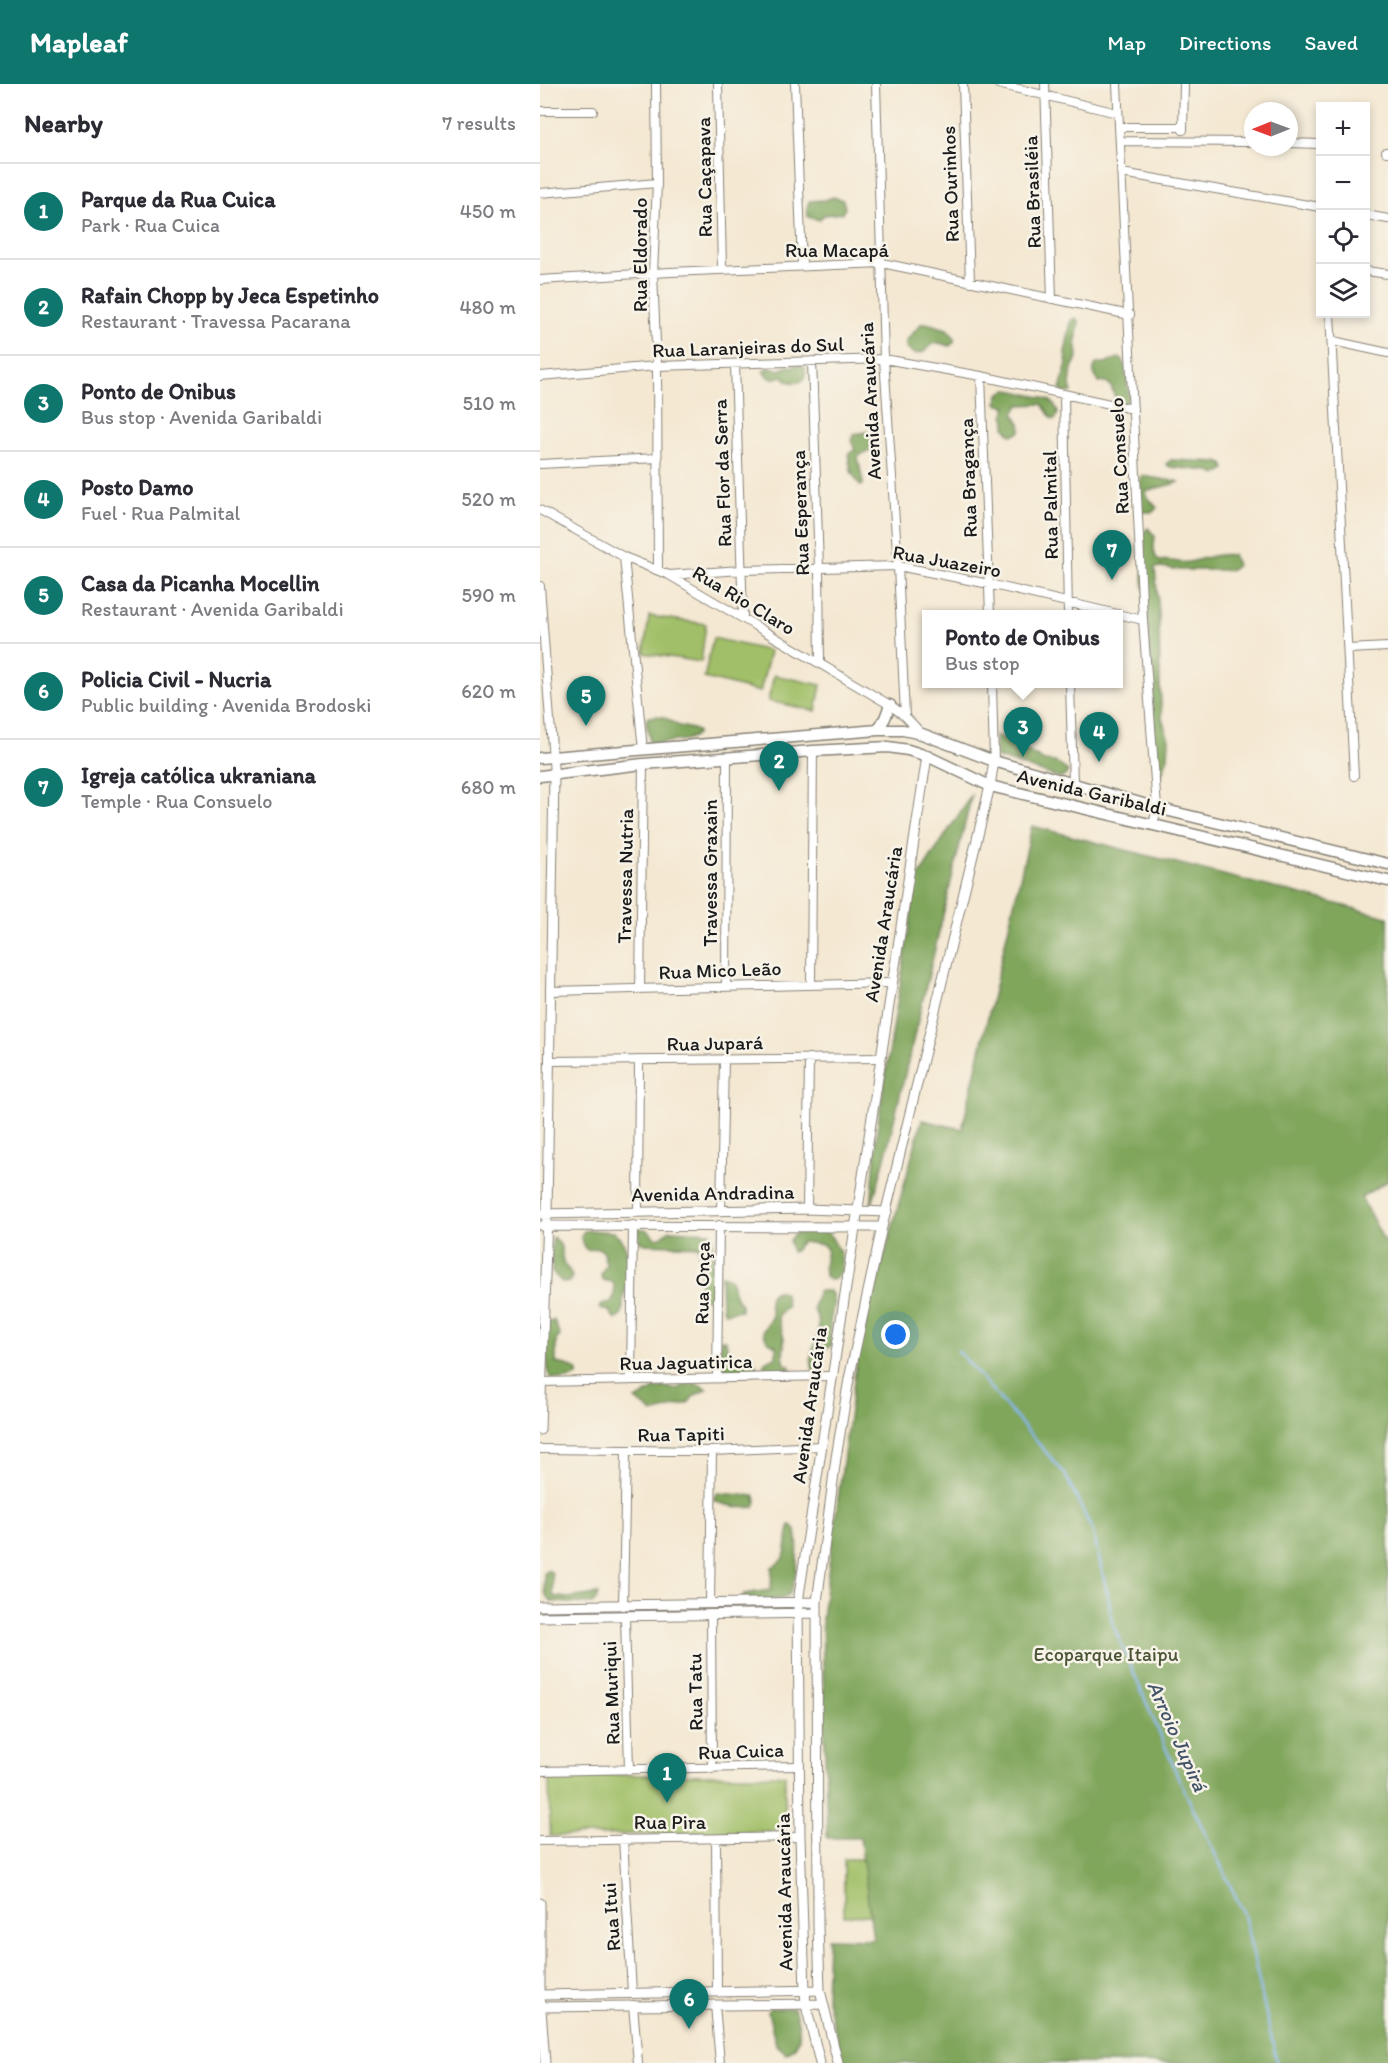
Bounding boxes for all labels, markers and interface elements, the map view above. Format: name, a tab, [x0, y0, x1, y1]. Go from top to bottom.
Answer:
text: Mapleaf	[30, 25, 128, 59]
text: Map	[1108, 30, 1146, 55]
text: Directions	[1179, 30, 1271, 55]
text: Saved	[1304, 30, 1358, 55]
north arrow	[1244, 102, 1298, 156]
map controls	[1316, 102, 1370, 318]
button: +	[1316, 102, 1370, 156]
text: Nearby	[24, 107, 103, 139]
text: 7 results	[442, 111, 516, 135]
street label: Rua Caçapava	[691, 116, 717, 237]
street label: Rua Ourinhos	[936, 125, 964, 243]
street label: Rua Brasiléia	[1018, 134, 1046, 249]
button: −	[1316, 156, 1370, 210]
text: Parque da Rua Cuica	[81, 186, 276, 213]
street label: Rua Eldorado	[628, 198, 652, 312]
text: 1	[39, 199, 48, 223]
text: 450 m	[460, 199, 516, 223]
button: locate	[1316, 210, 1370, 264]
text: Park · Rua Cuica	[81, 213, 220, 237]
street label: Rua Macapá	[785, 238, 890, 262]
button: layers	[1316, 264, 1370, 318]
text: Rafain Chopp by Jeca Espetinho	[81, 282, 379, 309]
text: 2	[38, 295, 49, 319]
text: 480 m	[459, 295, 516, 319]
text: Restaurant · Travessa Pacarana	[81, 309, 351, 333]
street label: Avenida Araucária	[854, 321, 886, 480]
street label: Rua Laranjeiras do Sul	[652, 332, 845, 362]
text: Ponto de Onibus	[81, 378, 236, 405]
text: 3	[38, 391, 49, 415]
text: 510 m	[463, 391, 516, 415]
street label: Rua Consuelo	[1104, 397, 1134, 515]
street label: Rua Flor da Serra	[707, 398, 737, 547]
text: Bus stop · Avenida Garibaldi	[81, 405, 322, 429]
street label: Rua Bragança	[954, 418, 982, 538]
street label: Rua Esperança	[786, 450, 814, 576]
street label: Rua Palmital	[1037, 450, 1063, 560]
text: Posto Damo	[81, 474, 193, 501]
text: 4	[37, 487, 50, 511]
text: 520 m	[461, 487, 516, 511]
text: Fuel · Rua Palmital	[81, 501, 240, 525]
pin: 7	[1092, 530, 1132, 580]
street label: Rua Juazeiro	[891, 540, 1003, 582]
street label: Rua Rio Claro	[688, 560, 800, 640]
text: Casa da Picanha Mocellin	[81, 570, 320, 597]
text: 5	[38, 583, 49, 607]
text: 590 m	[461, 583, 516, 607]
text: Restaurant · Avenida Garibaldi	[81, 597, 344, 621]
popup	[922, 610, 1123, 688]
text: Ponto de Onibus	[945, 624, 1100, 651]
text: Bus stop	[945, 651, 1020, 675]
text: Policia Civil - Nucria	[81, 666, 271, 693]
pin: 5	[566, 676, 606, 726]
text: 6	[38, 679, 49, 703]
text: 620 m	[461, 679, 516, 703]
text: Public building · Avenida Brodoski	[81, 693, 371, 717]
pin: 3	[1004, 708, 1042, 757]
pin: 4	[1080, 712, 1118, 762]
pin: 2	[760, 742, 798, 791]
text: Igreja católica ukraniana	[81, 762, 316, 789]
street label: Avenida Garibaldi	[1015, 763, 1169, 821]
text: 7	[39, 775, 48, 799]
text: 680 m	[461, 775, 516, 799]
text: Temple · Rua Consuelo	[81, 789, 273, 813]
street label: Travessa Graxain	[698, 799, 722, 947]
street label: Travessa Nutria	[612, 808, 638, 944]
street label: Avenida Araucária	[859, 844, 907, 1004]
street label: Rua Mico Leão	[658, 956, 782, 984]
street label: Rua Jupará	[666, 1030, 764, 1056]
street label: Avenida Andradina	[631, 1180, 795, 1206]
street label: Rua Onça	[689, 1241, 715, 1325]
your location	[881, 1320, 910, 1349]
street label: Avenida Araucária	[786, 1325, 832, 1485]
street label: Rua Jaguatirica	[619, 1349, 753, 1375]
street label: Rua Tapiti	[637, 1421, 725, 1447]
street label: Rua Muriqui	[597, 1641, 625, 1745]
park label: Ecoparque Itaipu	[1033, 1642, 1179, 1666]
street label: Rua Tatu	[682, 1653, 708, 1731]
water label: Arroio Jupirá	[1143, 1677, 1213, 1795]
street label: Rua Cuica	[698, 1738, 784, 1764]
pin: 1	[648, 1754, 686, 1803]
street label: Rua Pira	[634, 1810, 707, 1834]
street label: Avenida Araucária	[771, 1812, 797, 1971]
street label: Rua Itui	[597, 1882, 625, 1952]
pin: 6	[670, 1980, 708, 2029]

